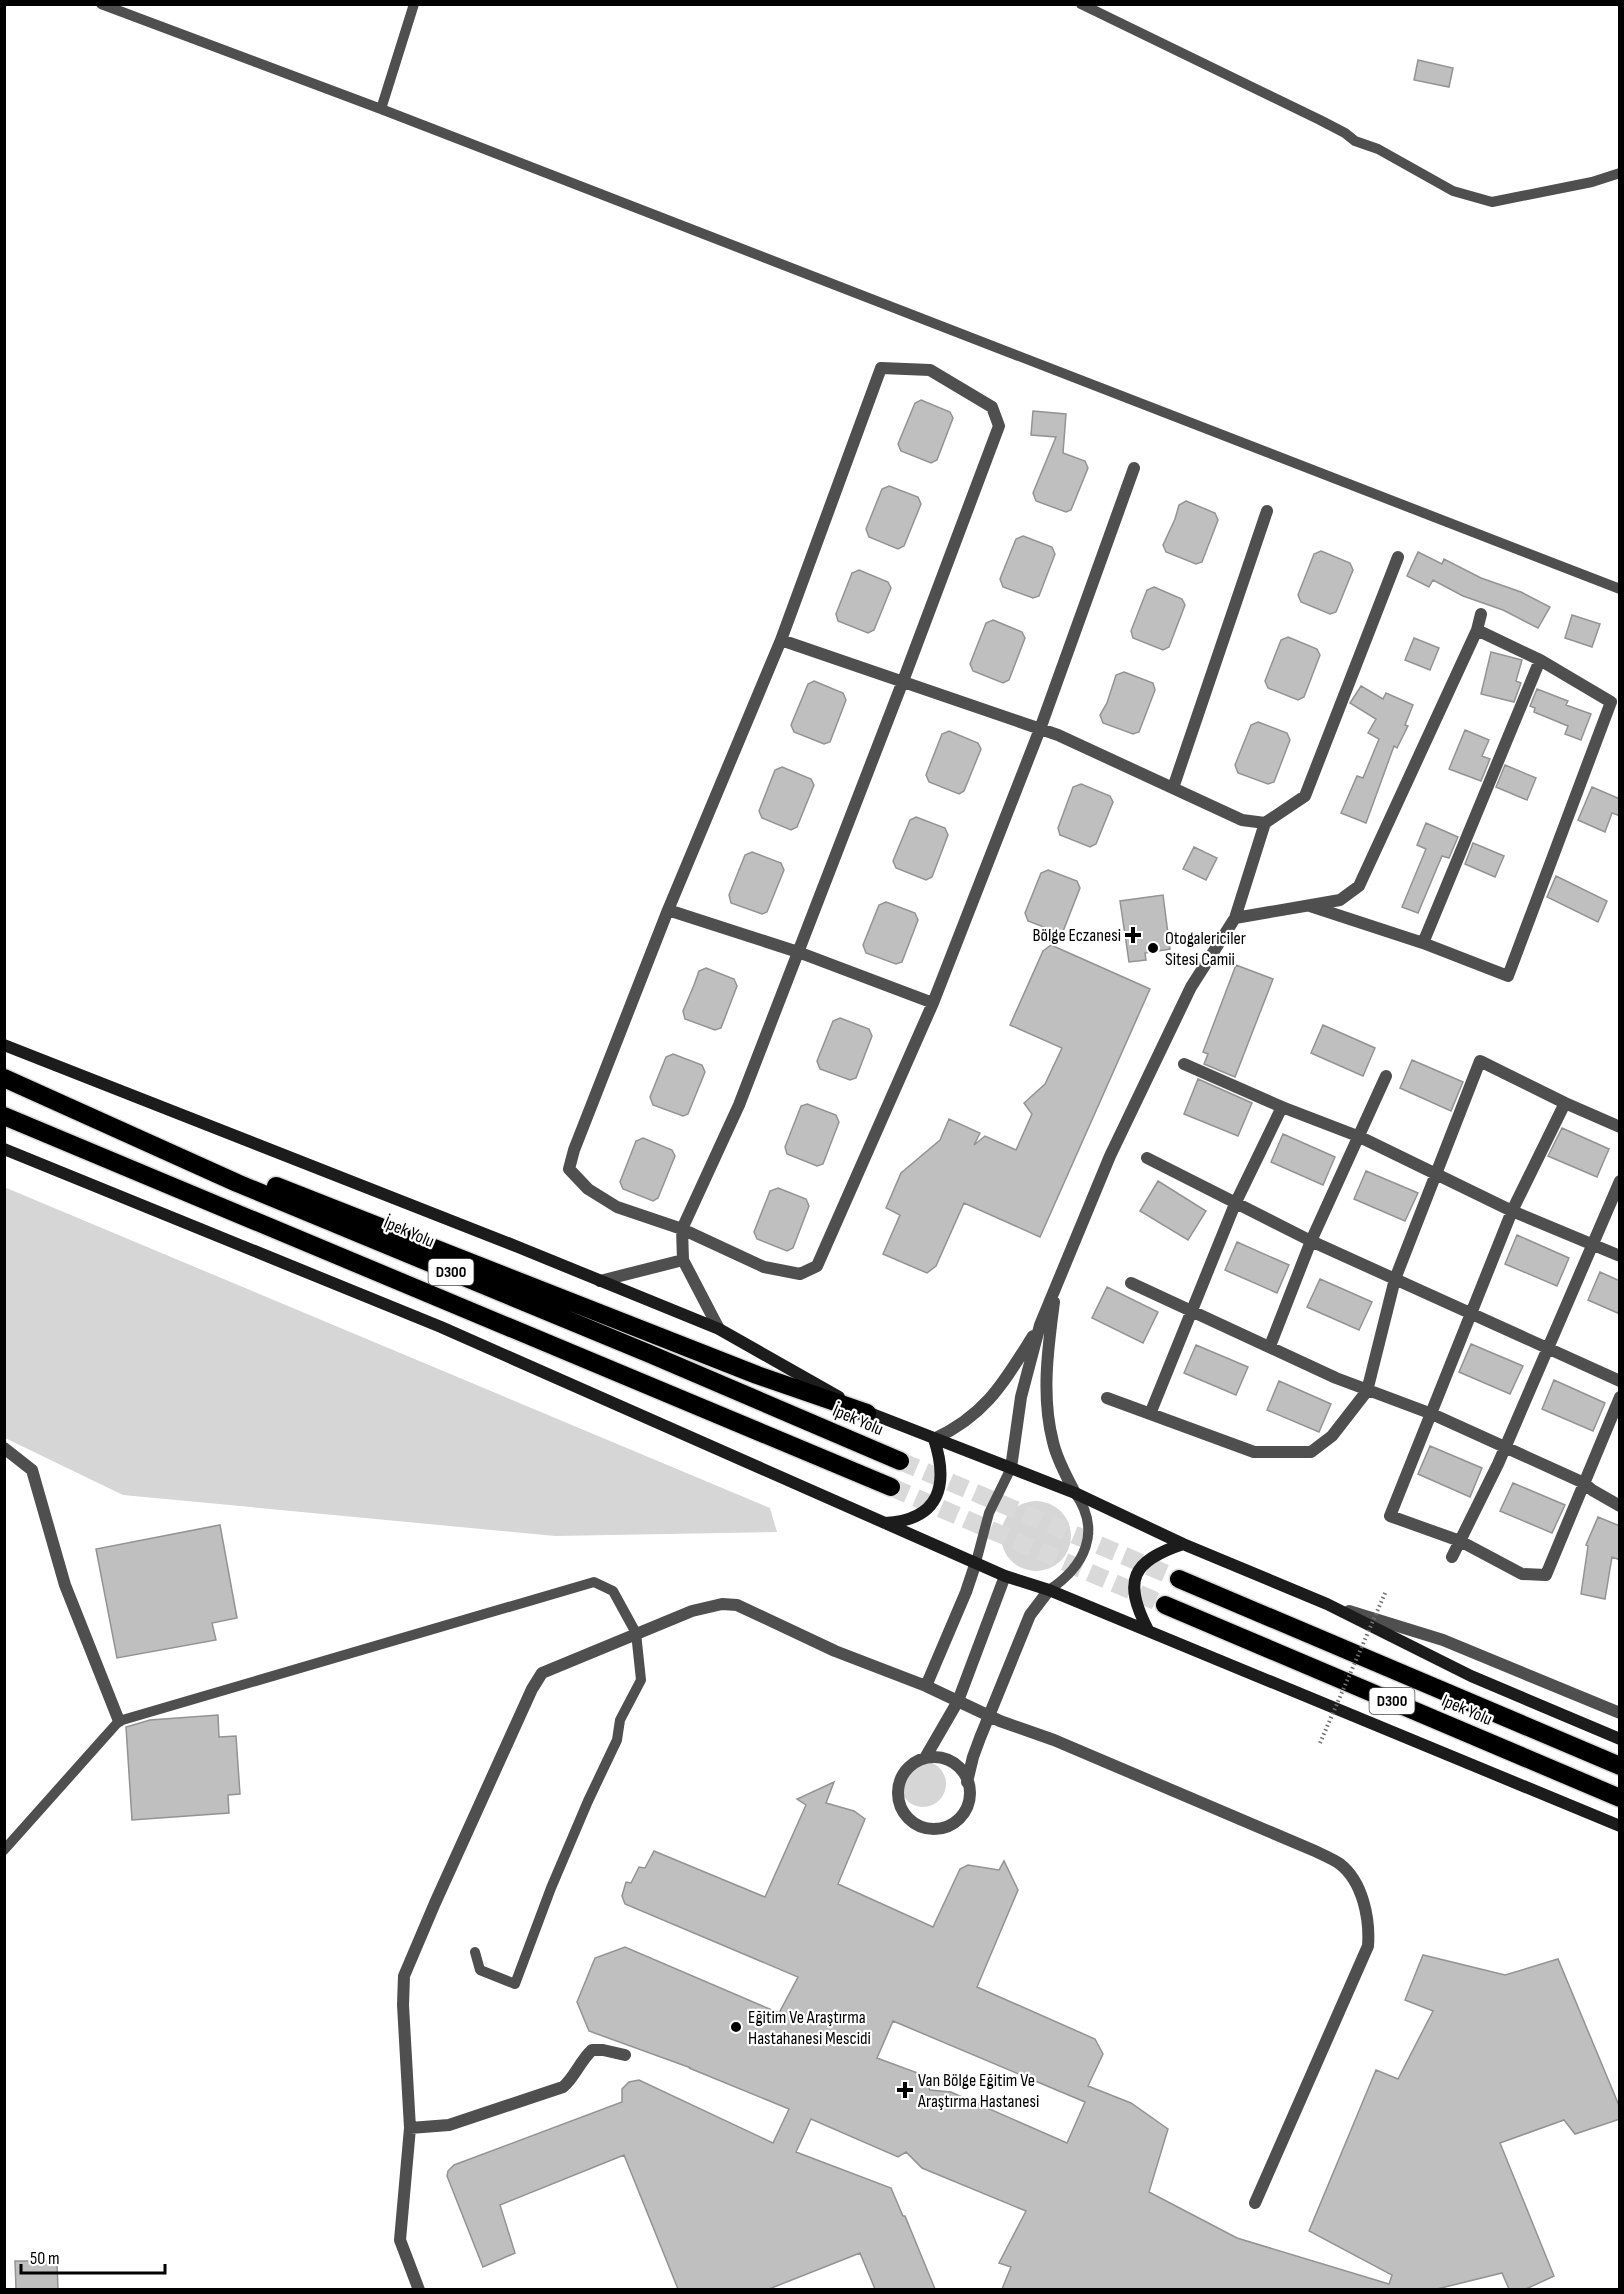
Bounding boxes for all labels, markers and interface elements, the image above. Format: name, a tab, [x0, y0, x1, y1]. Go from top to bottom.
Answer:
place label: Bölge Eczanesi	[1032, 925, 1121, 946]
marker: Bölge Eczanesi	[1126, 928, 1140, 942]
place label: Otogalericiler Sitesi Camii	[1165, 928, 1246, 970]
marker: Otogalericiler Sitesi Camii	[1146, 941, 1160, 955]
street label: İpek Yolu	[381, 1212, 437, 1252]
road number: D300	[428, 1259, 474, 1285]
street label: İpek Yolu	[830, 1400, 886, 1440]
road number: D300	[1370, 1688, 1414, 1714]
street label: Ipek Yolu	[1439, 1690, 1495, 1730]
place label: Eğitim Ve Araştırma Hastahanesi Mescidi	[748, 2007, 871, 2049]
marker: Eğitim Ve Araştırma Hastahanesi Mescidi	[729, 2020, 743, 2034]
place label: Van Bölge Eğitim Ve Araştırma Hastanesi	[917, 2070, 1039, 2112]
marker: Van Bölge Eğitim Ve Araştırma Hastanesi	[896, 2081, 914, 2099]
scale bar	[21, 2237, 165, 2275]
text: 50 m	[30, 2248, 60, 2269]

